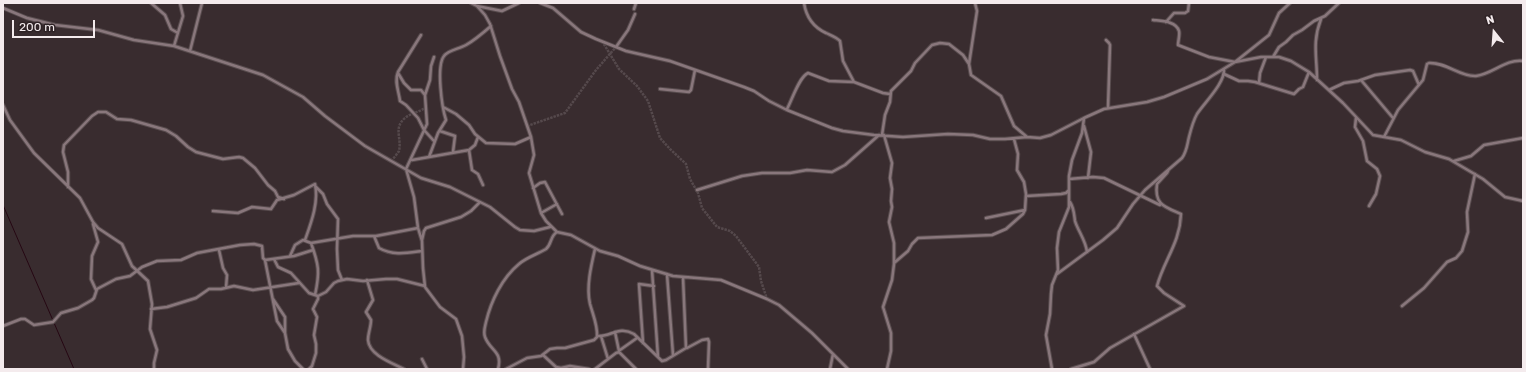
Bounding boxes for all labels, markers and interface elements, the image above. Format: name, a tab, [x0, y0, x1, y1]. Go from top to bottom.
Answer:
scale bar	[14, 12, 97, 38]
north arrow	[1474, 12, 1514, 52]
text: N	[1485, 13, 1496, 27]
text: 200 m	[19, 20, 55, 34]

